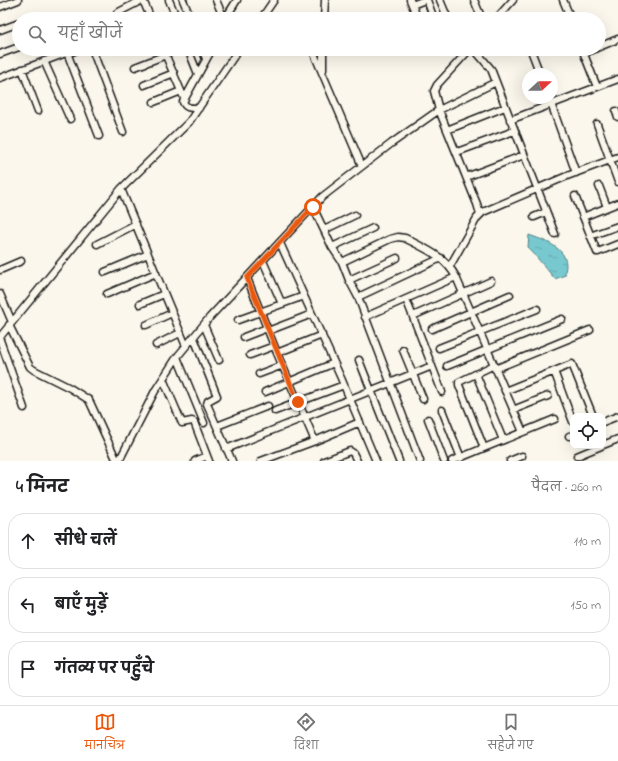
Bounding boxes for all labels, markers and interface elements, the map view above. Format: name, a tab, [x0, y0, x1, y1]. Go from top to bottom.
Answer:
search box	[12, 12, 606, 56]
icon: search	[26, 23, 48, 45]
text: यहाँ खोजें	[58, 23, 122, 45]
north arrow	[522, 68, 558, 104]
route start	[304, 198, 322, 216]
route end	[289, 393, 307, 411]
map controls	[570, 413, 606, 449]
button: locate	[570, 413, 606, 449]
text: 4 मिनट	[16, 475, 69, 500]
text: पैदल · 260 m	[532, 478, 602, 497]
icon: ahead	[17, 530, 39, 552]
text: सीधे चलें	[55, 530, 116, 552]
text: 110 m	[574, 532, 601, 551]
icon: left	[17, 594, 39, 616]
text: बाएँ मुड़ें	[55, 594, 108, 616]
text: 150 m	[570, 596, 601, 615]
icon: arrive	[17, 658, 39, 680]
text: गंतव्य पर पहुँचे	[55, 658, 154, 680]
tab: मानचित्र	[85, 711, 125, 757]
tab: दिशा	[294, 711, 319, 757]
tab: सहेजे गए	[488, 711, 533, 757]

